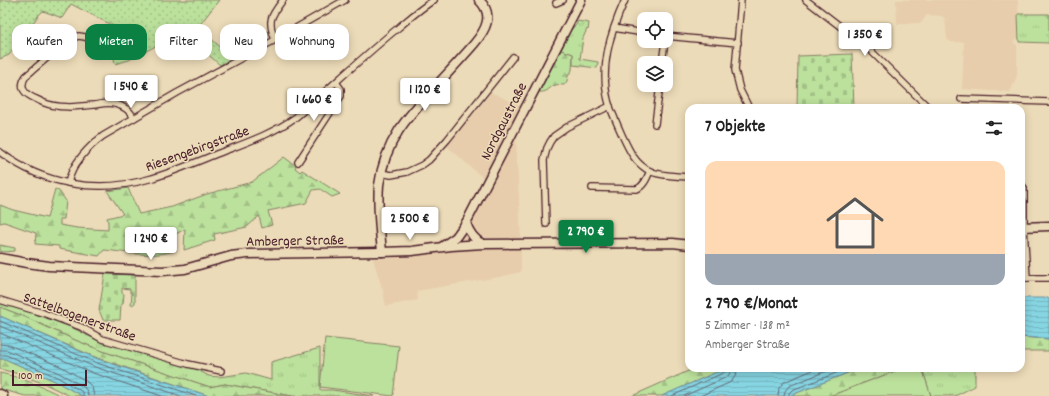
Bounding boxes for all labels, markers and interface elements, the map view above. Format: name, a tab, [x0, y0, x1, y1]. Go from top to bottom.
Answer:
map controls	[637, 12, 673, 92]
button: locate	[637, 12, 673, 48]
pin: 1 350 €	[828, 23, 902, 57]
chip: Kaufen	[12, 24, 77, 60]
chip: Mieten	[85, 24, 147, 60]
chip: Filter	[155, 24, 212, 60]
chip: Neu	[220, 24, 267, 60]
chip: Wohnung	[275, 24, 349, 60]
text: 1 350 €	[848, 26, 882, 45]
button: layers	[637, 56, 673, 92]
pin: 1 540 €	[94, 75, 168, 109]
text: 1 540 €	[114, 78, 148, 97]
pin: 1 120 €	[388, 78, 462, 112]
street label: Nordgaustraße	[476, 79, 534, 165]
text: 1 120 €	[409, 81, 441, 100]
pin: 1 660 €	[277, 88, 351, 122]
text: 1 660 €	[296, 91, 332, 110]
text: 7 Objekte	[705, 116, 765, 140]
icon: filters	[983, 117, 1005, 139]
street label: Riesengebirgstraße	[143, 121, 253, 179]
icon: home	[819, 187, 891, 259]
pin: 2 500 €	[373, 207, 447, 241]
text: 2 500 €	[390, 210, 430, 229]
pin: 2 790 €	[549, 220, 623, 254]
text: 2 790 €	[568, 223, 604, 242]
pin: 1 240 €	[114, 227, 188, 261]
text: 1 240 €	[134, 230, 168, 249]
street label: Amberger Straße	[246, 230, 345, 254]
street label: Sattelbogenerstraße	[20, 287, 139, 349]
text: 2 790 €/Monat	[705, 293, 798, 317]
text: 5 Zimmer · 138 m²	[705, 317, 790, 336]
text: Amberger Straße	[705, 336, 790, 355]
scale bar	[12, 368, 87, 387]
text: 100 m	[18, 369, 42, 385]

